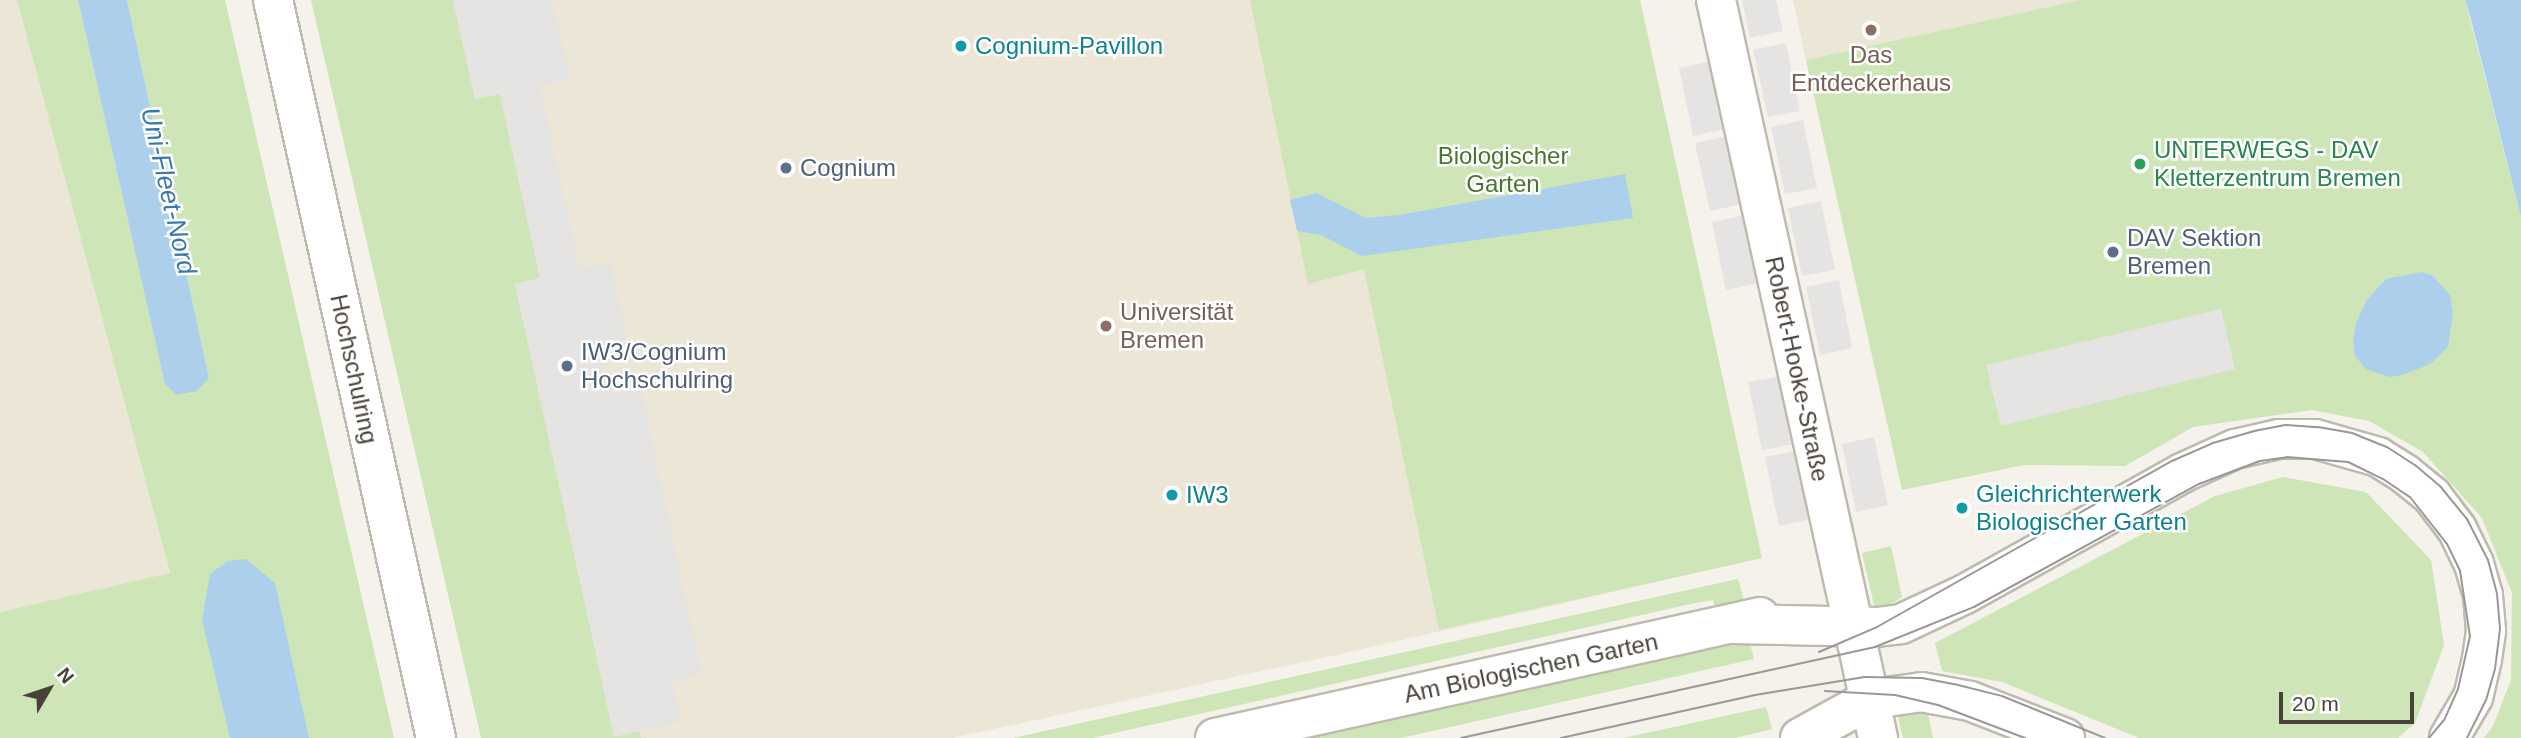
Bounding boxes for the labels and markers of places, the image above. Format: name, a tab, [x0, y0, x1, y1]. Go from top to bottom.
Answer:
marker: Das Entdeckerhaus	[1863, 22, 1879, 38]
place label: Cognium-Pavillon	[975, 32, 1163, 60]
marker: Cognium-Pavillon	[953, 38, 969, 54]
place label: Das Entdeckerhaus	[1791, 41, 1951, 97]
place label: UNTERWEGS - DAV Kletterzentrum Bremen	[2154, 136, 2401, 192]
place label: Cognium	[800, 154, 896, 182]
marker: UNTERWEGS - DAV Kletterzentrum Bremen	[2132, 156, 2148, 172]
marker: Cognium	[778, 160, 794, 176]
place label: DAV Sektion Bremen	[2127, 224, 2261, 280]
marker: DAV Sektion Bremen	[2105, 244, 2121, 260]
place label: Universität Bremen	[1120, 298, 1233, 354]
marker: Universität Bremen	[1098, 318, 1114, 334]
place label: IW3/Cognium Hochschulring	[581, 338, 733, 394]
marker: IW3/Cognium Hochschulring	[559, 358, 575, 374]
place label: Gleichrichterwerk Biologischer Garten	[1976, 480, 2187, 536]
place label: IW3	[1186, 481, 1229, 509]
marker: IW3	[1164, 487, 1180, 503]
marker: Gleichrichterwerk Biologischer Garten	[1954, 500, 1970, 516]

